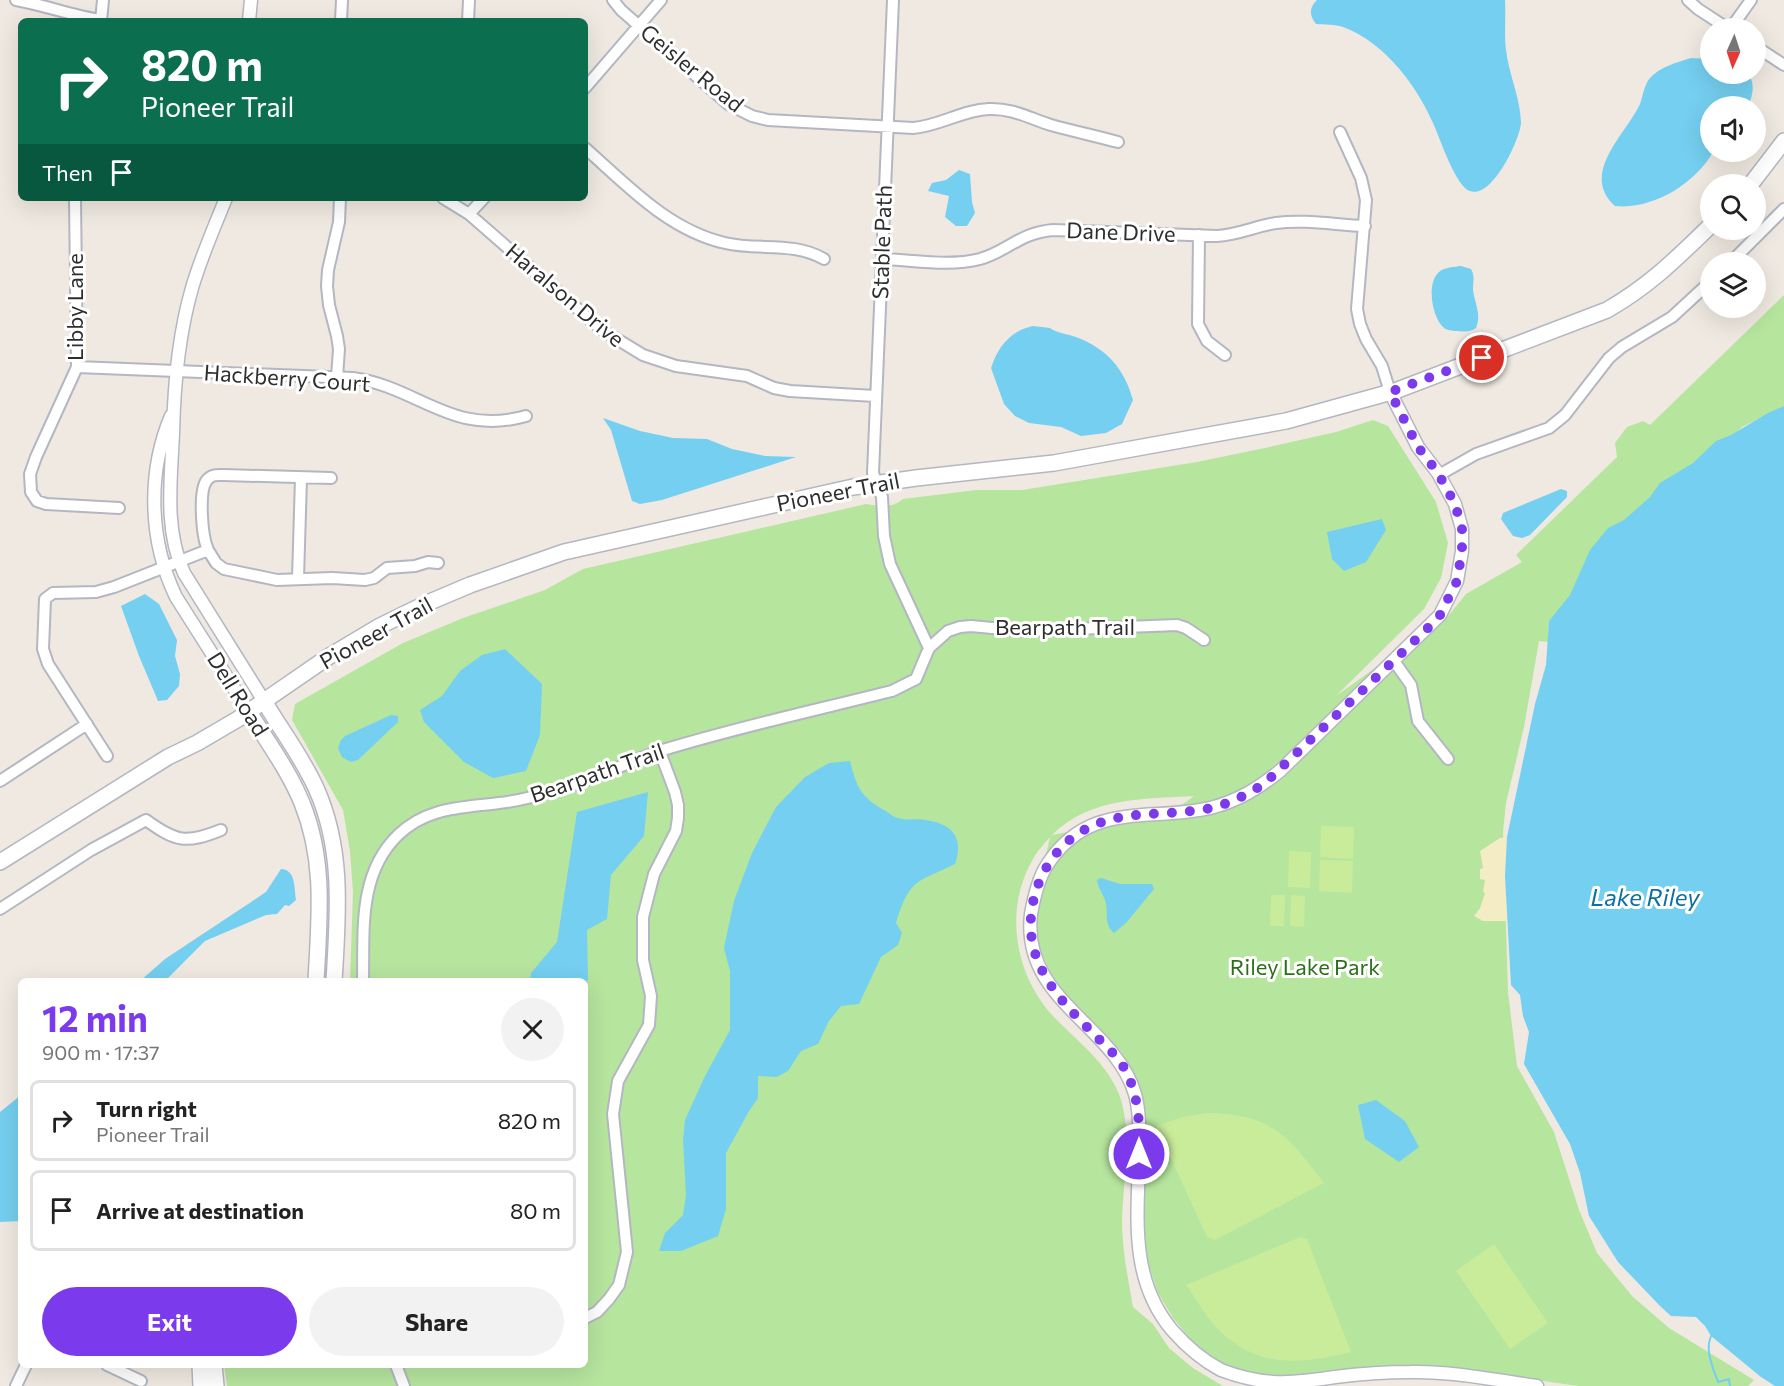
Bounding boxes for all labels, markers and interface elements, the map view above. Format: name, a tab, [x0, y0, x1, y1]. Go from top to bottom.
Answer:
street label: Geisler Road	[635, 18, 749, 117]
north arrow	[1700, 18, 1766, 84]
map controls	[1700, 18, 1766, 318]
text: 820 m	[141, 38, 263, 90]
icon: right	[42, 42, 120, 120]
text: Pioneer Trail	[141, 90, 294, 123]
button: sound	[1700, 96, 1766, 162]
icon: arrive	[105, 156, 138, 189]
text: Then	[42, 159, 93, 186]
button: search	[1700, 174, 1766, 240]
street label: Stable Path	[866, 184, 897, 300]
street label: Dane Drive	[1066, 216, 1176, 247]
street label: Haralson Drive	[500, 237, 630, 352]
button: layers	[1700, 252, 1766, 318]
street label: Libby Lane	[61, 253, 88, 361]
pin	[1456, 332, 1507, 383]
icon: arrive	[1465, 341, 1498, 374]
street label: Hackberry Court	[203, 358, 371, 397]
street label: Pioneer Trail	[774, 466, 902, 517]
street label: Pioneer Trail	[315, 590, 437, 675]
street label: Bearpath Trail	[995, 613, 1135, 640]
street label: Dell Road	[202, 646, 275, 741]
street label: Bearpath Trail	[526, 737, 667, 808]
water label: Lake Riley	[1590, 882, 1701, 911]
park label: Riley Lake Park	[1230, 953, 1380, 980]
text: 12 min	[42, 995, 148, 1039]
button: close	[501, 998, 564, 1061]
text: 900 m · 17:37	[42, 1040, 160, 1064]
text: Turn right	[96, 1095, 197, 1122]
icon: right	[45, 1104, 78, 1137]
text: 820 m	[498, 1107, 561, 1134]
text: Pioneer Trail	[96, 1122, 210, 1146]
position arrow	[1107, 1122, 1171, 1186]
icon: arrive	[45, 1194, 78, 1227]
text: Arrive at destination	[96, 1197, 304, 1224]
text: 80 m	[510, 1197, 561, 1224]
button: Exit	[42, 1287, 297, 1356]
button: Share	[309, 1287, 564, 1356]

